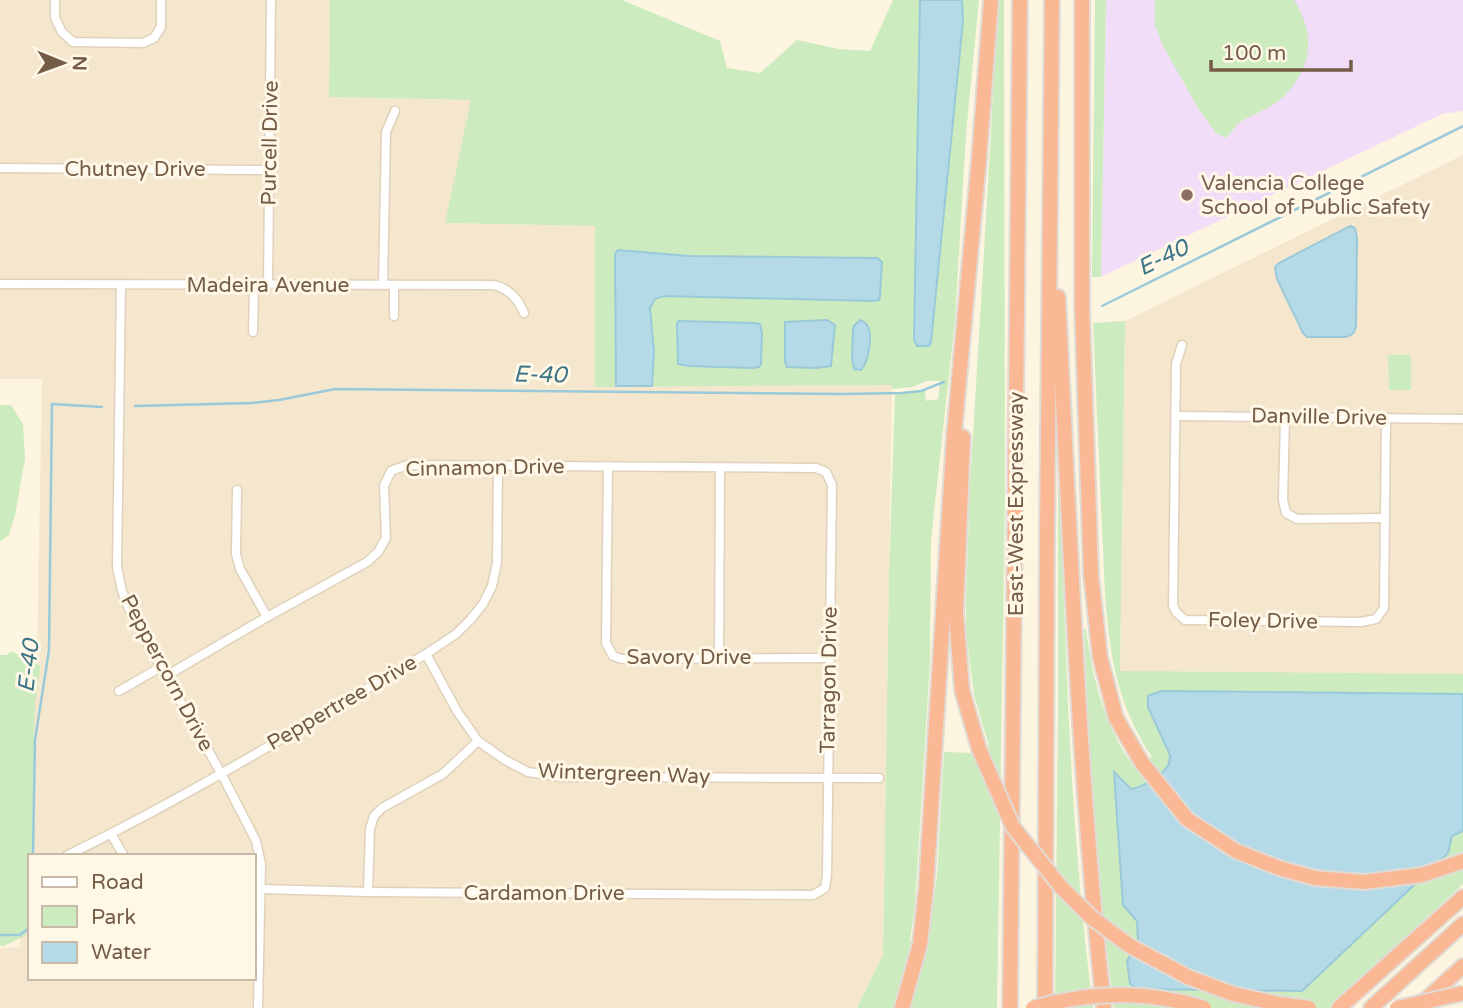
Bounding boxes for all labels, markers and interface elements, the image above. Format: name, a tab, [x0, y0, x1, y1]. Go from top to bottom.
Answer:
north arrow	[28, 28, 98, 98]
scale bar	[1211, 28, 1351, 72]
text: 100 m	[1222, 41, 1286, 66]
text: N	[68, 55, 90, 71]
street label: Purcell Drive	[256, 80, 284, 206]
street label: Chutney Drive	[64, 157, 206, 182]
place label: Valencia College School of Public Safety	[1201, 171, 1430, 220]
marker: Valencia College School of Public Safety	[1179, 187, 1195, 203]
water label: E-40	[1133, 233, 1195, 282]
street label: Madeira Avenue	[187, 273, 350, 298]
water label: E-40	[513, 361, 569, 390]
street label: East-West Expressway	[1004, 392, 1029, 616]
street label: Danville Drive	[1251, 403, 1387, 431]
street label: Cinnamon Drive	[405, 454, 565, 482]
street label: Peppercorn Drive	[115, 590, 219, 756]
street label: Tarragon Drive	[815, 606, 843, 754]
street label: Foley Drive	[1208, 608, 1318, 634]
water label: E-40	[12, 636, 46, 694]
street label: Savory Drive	[627, 645, 752, 670]
street label: Peppertree Drive	[263, 650, 421, 756]
street label: Wintergreen Way	[537, 758, 711, 790]
legend	[28, 854, 256, 980]
text: Road	[91, 870, 144, 895]
street label: Cardamon Drive	[463, 881, 625, 906]
text: Park	[91, 905, 136, 930]
text: Water	[91, 940, 151, 965]

